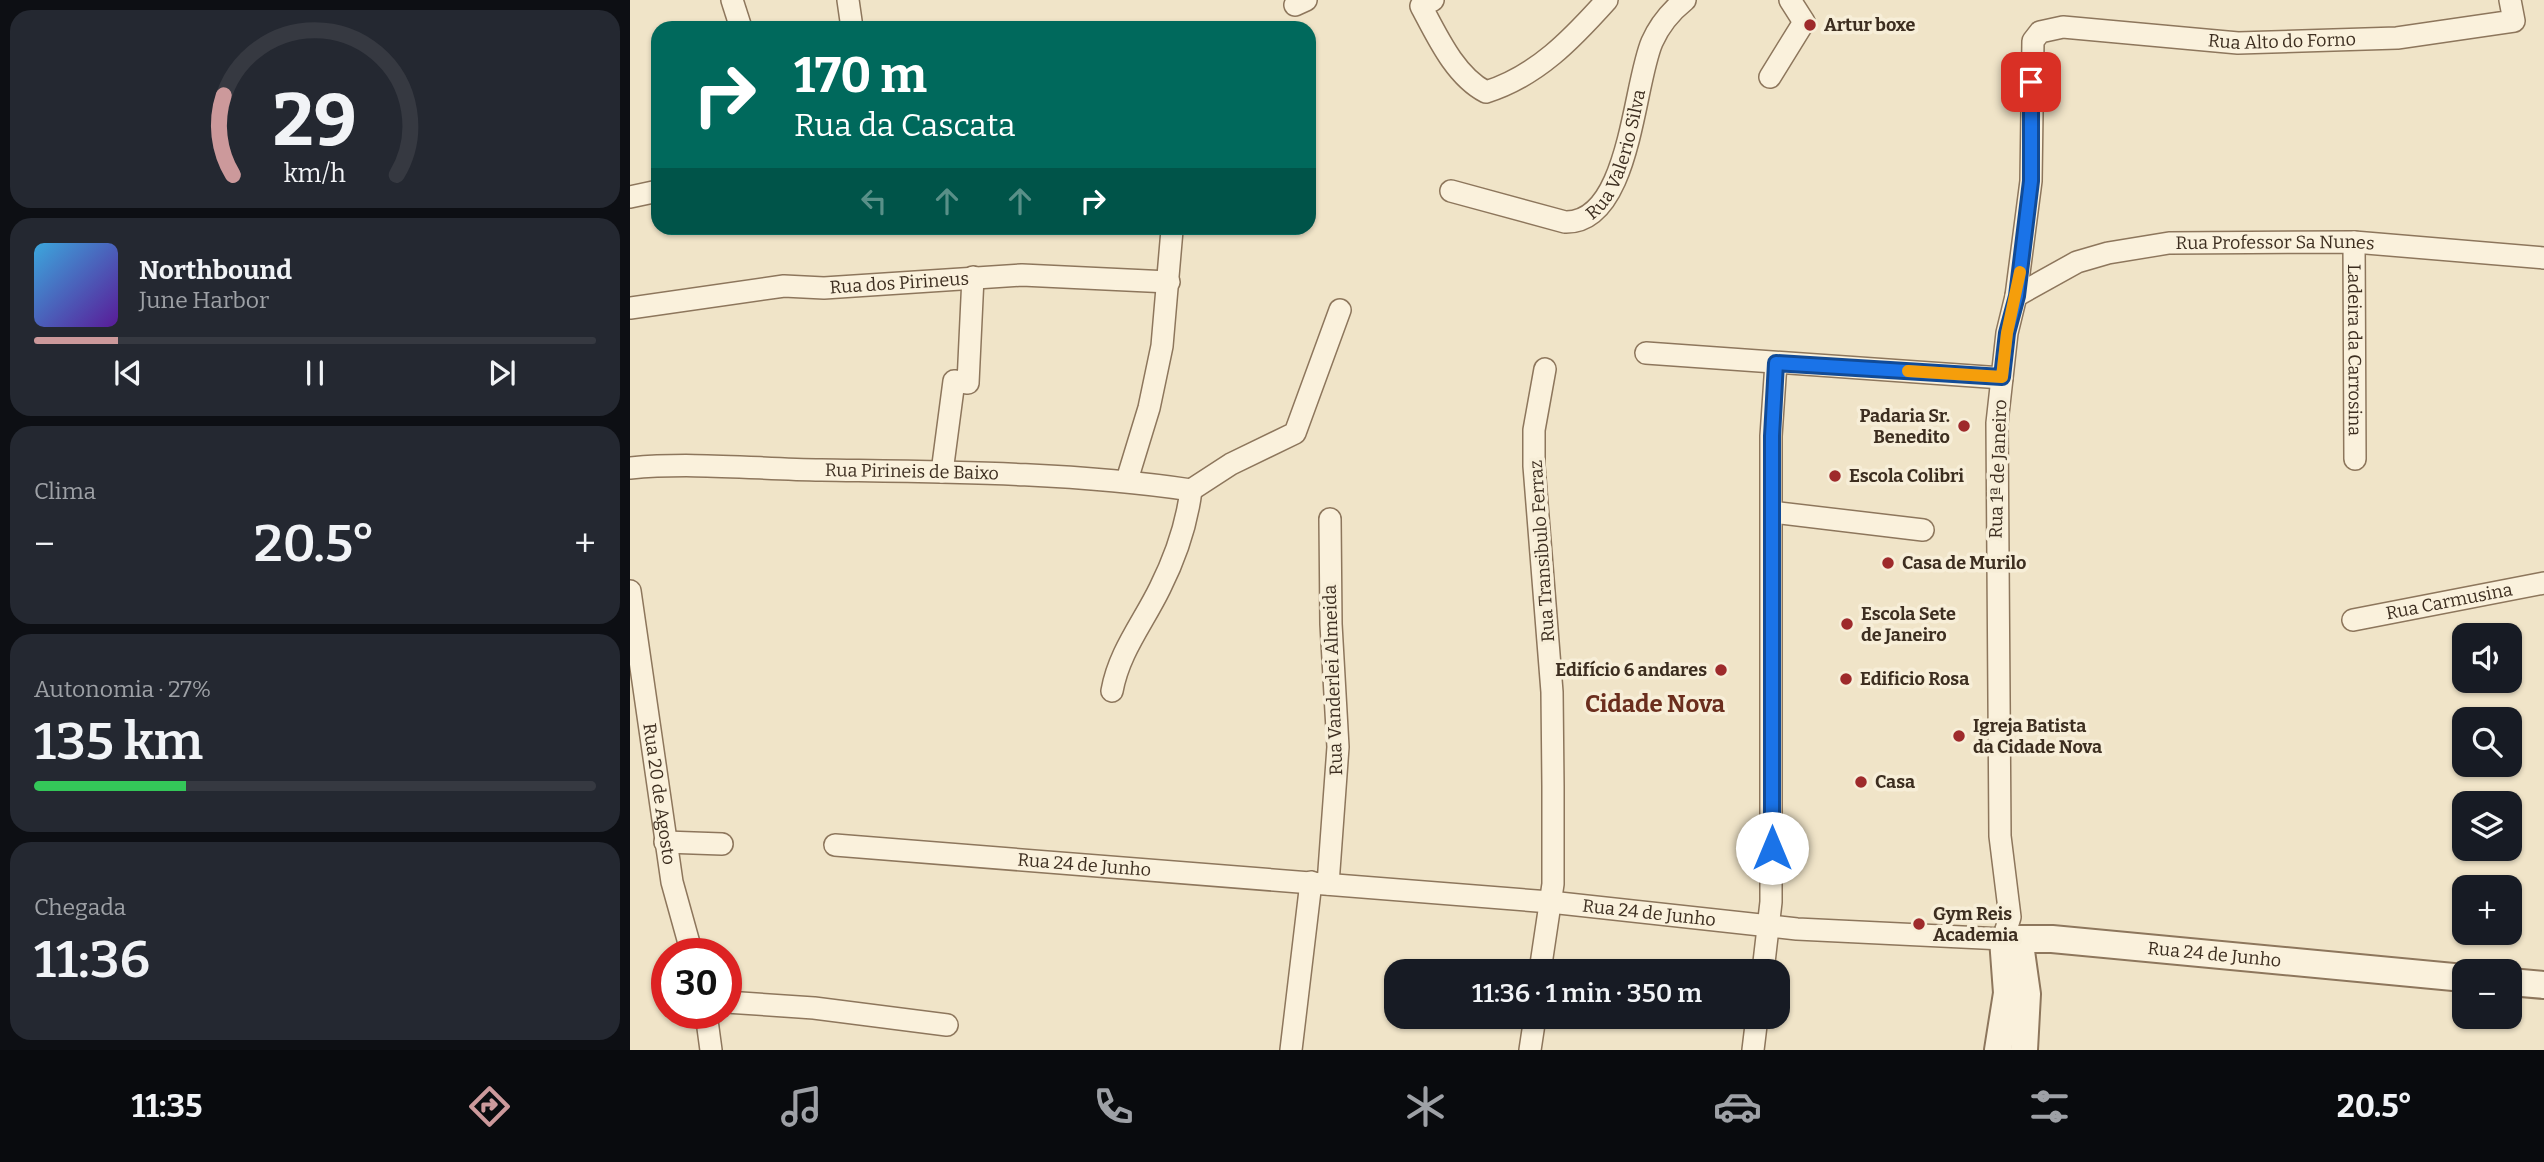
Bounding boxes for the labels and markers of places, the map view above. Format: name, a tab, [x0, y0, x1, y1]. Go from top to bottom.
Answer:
place label: Artur boxe	[1824, 14, 1915, 36]
marker: Artur boxe	[1802, 17, 1818, 33]
pin	[2001, 52, 2061, 112]
place label: Padaria Sr. Benedito	[1859, 405, 1950, 448]
marker: Padaria Sr. Benedito	[1956, 418, 1972, 434]
place label: Escola Colibri	[1849, 465, 1964, 487]
marker: Escola Colibri	[1827, 468, 1843, 484]
place label: Casa de Murilo	[1902, 552, 2026, 574]
marker: Casa de Murilo	[1880, 555, 1896, 571]
place label: Escola Sete de Janeiro	[1861, 603, 1956, 646]
marker: Escola Sete de Janeiro	[1839, 616, 1855, 632]
place label: Edifício 6 andares	[1555, 659, 1707, 681]
marker: Edifício 6 andares	[1713, 662, 1729, 678]
place label: Edificio Rosa	[1860, 668, 1969, 690]
marker: Edificio Rosa	[1838, 671, 1854, 687]
place label: Igreja Batista da Cidade Nova	[1973, 715, 2102, 758]
marker: Igreja Batista da Cidade Nova	[1951, 728, 1967, 744]
place label: Casa	[1875, 771, 1915, 793]
marker: Casa	[1853, 774, 1869, 790]
place label: Gym Reis Academia	[1933, 903, 2018, 946]
marker: Gym Reis Academia	[1911, 916, 1927, 932]

